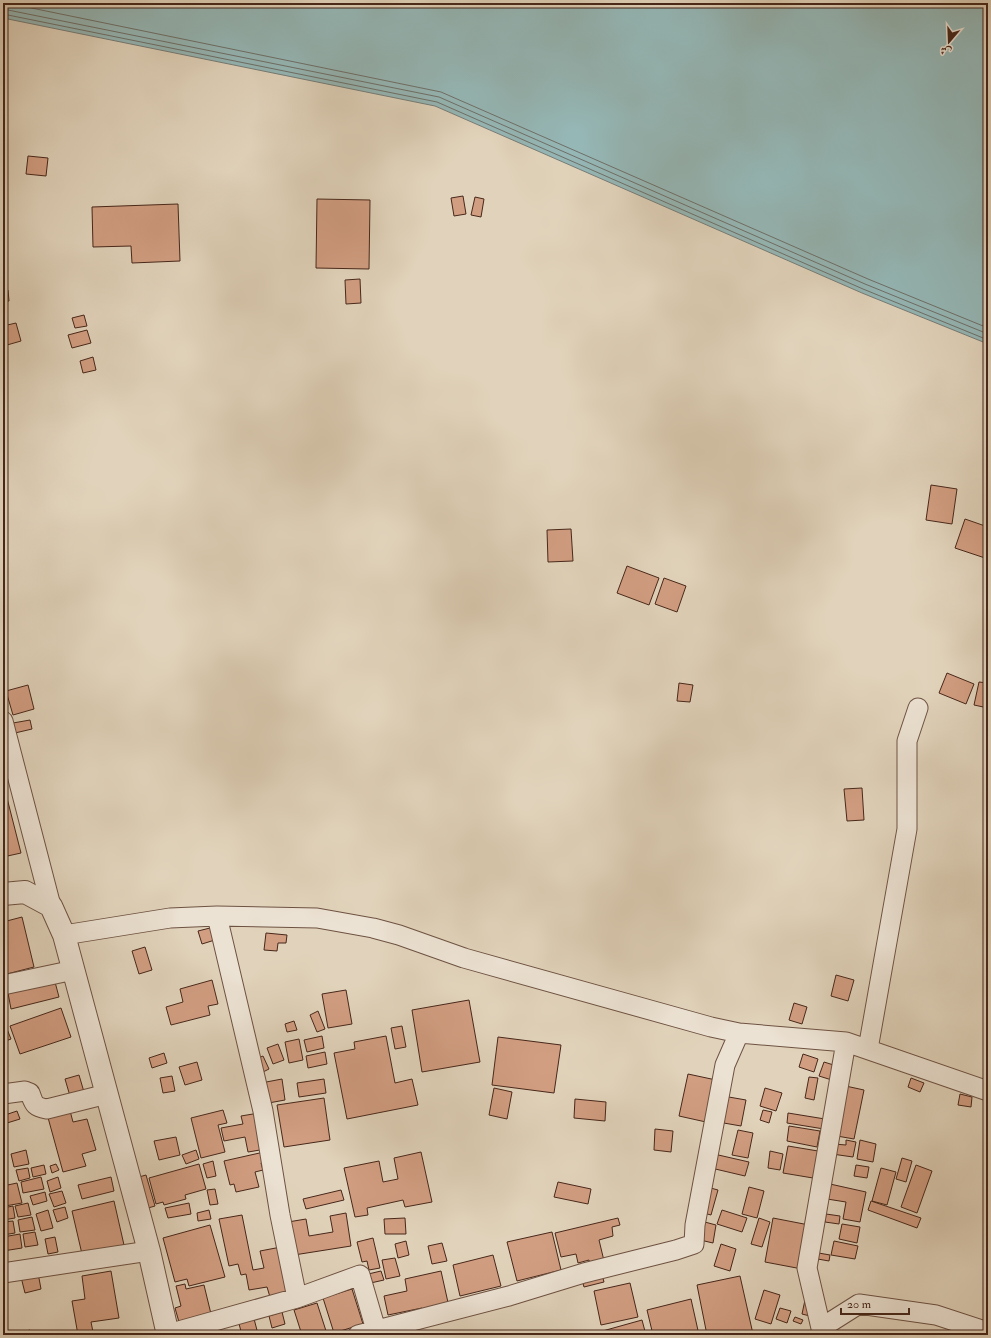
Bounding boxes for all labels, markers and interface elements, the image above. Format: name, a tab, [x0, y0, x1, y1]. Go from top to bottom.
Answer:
north arrow	[929, 22, 969, 62]
text: ش	[939, 43, 953, 59]
scale bar	[841, 1290, 909, 1316]
text: 20 m	[847, 1297, 872, 1312]

